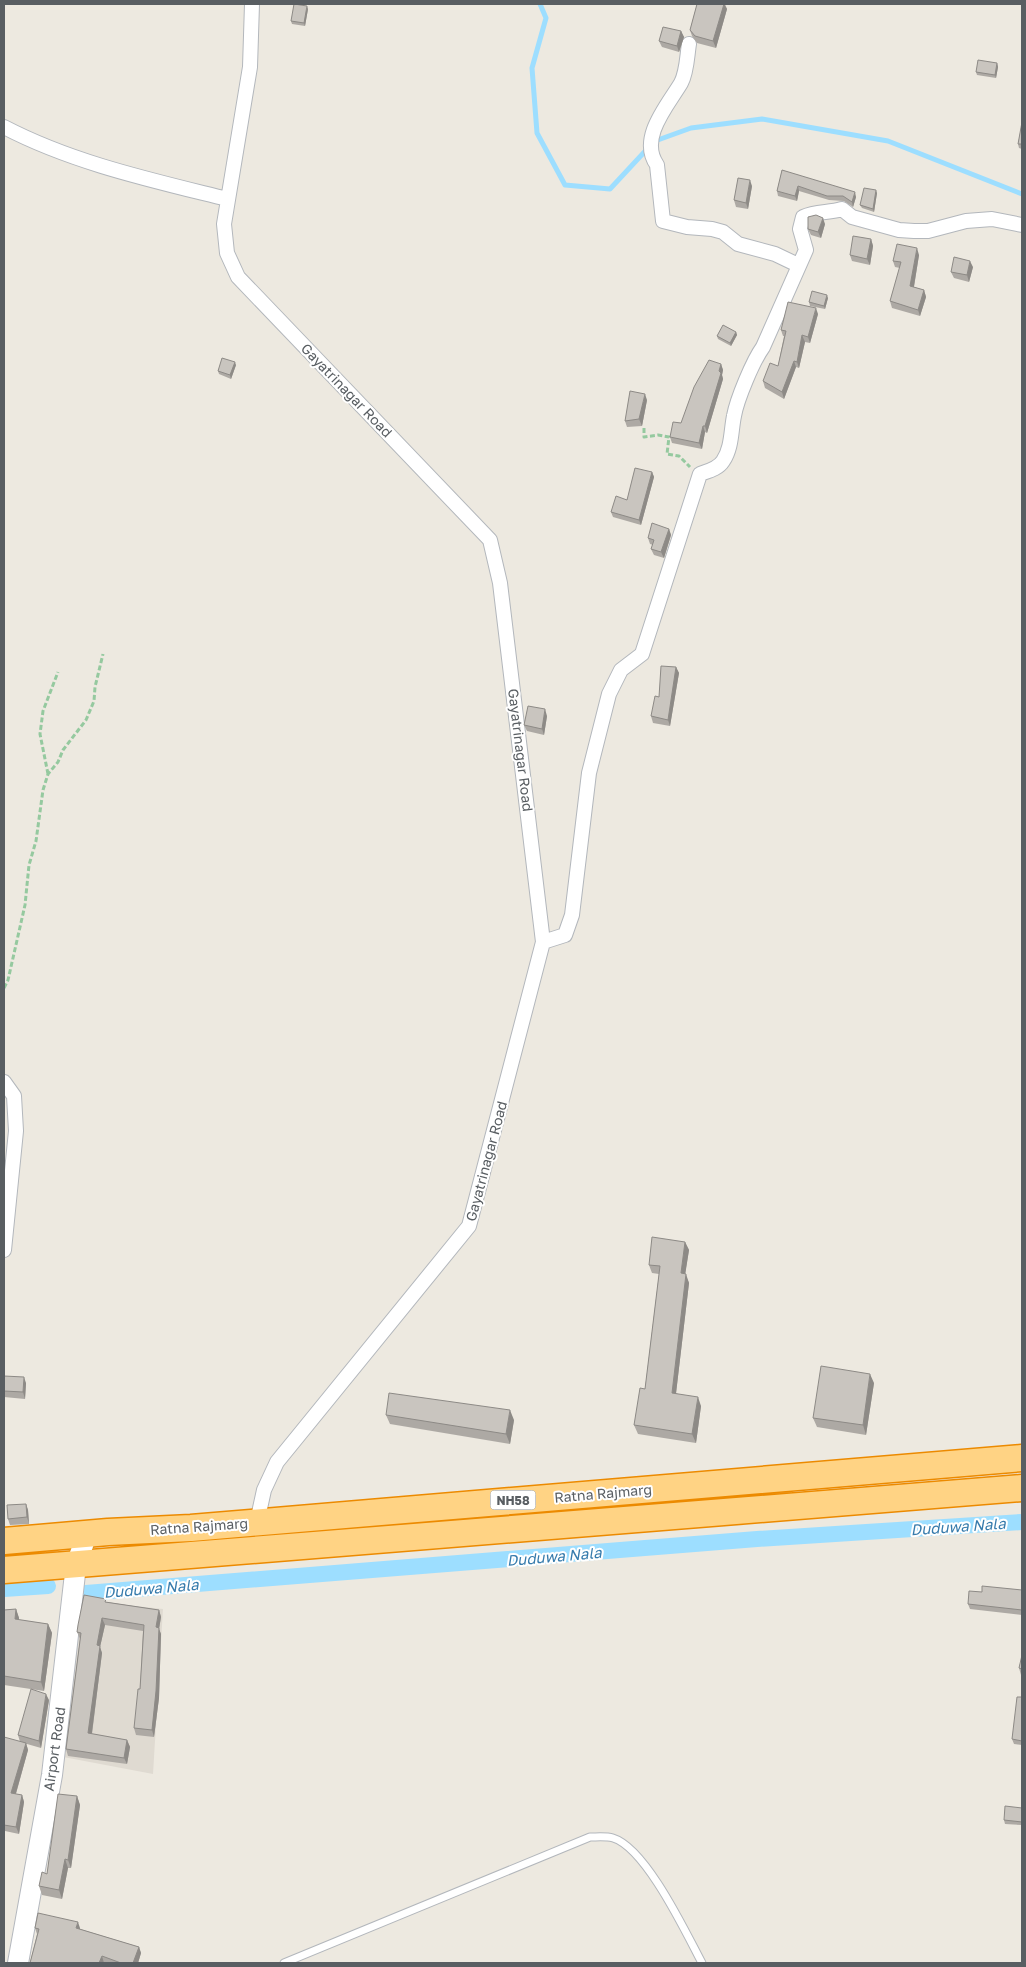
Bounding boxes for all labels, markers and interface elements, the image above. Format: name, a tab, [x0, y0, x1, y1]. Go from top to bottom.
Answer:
street label: Gayatrinagar Road	[298, 340, 396, 440]
street label: Gayatrinagar Road	[505, 688, 537, 812]
street label: Gayatrinagar Road	[462, 1099, 510, 1223]
street label: Ratna Rajmarg	[553, 1480, 653, 1506]
road number: NH58	[490, 1490, 536, 1510]
street label: Ratna Rajmarg	[150, 1514, 248, 1538]
water label: Duduwa Nala	[910, 1514, 1007, 1538]
water label: Duduwa Nala	[506, 1543, 603, 1569]
water label: Duduwa Nala	[103, 1575, 200, 1601]
street label: Airport Road	[40, 1706, 68, 1792]

